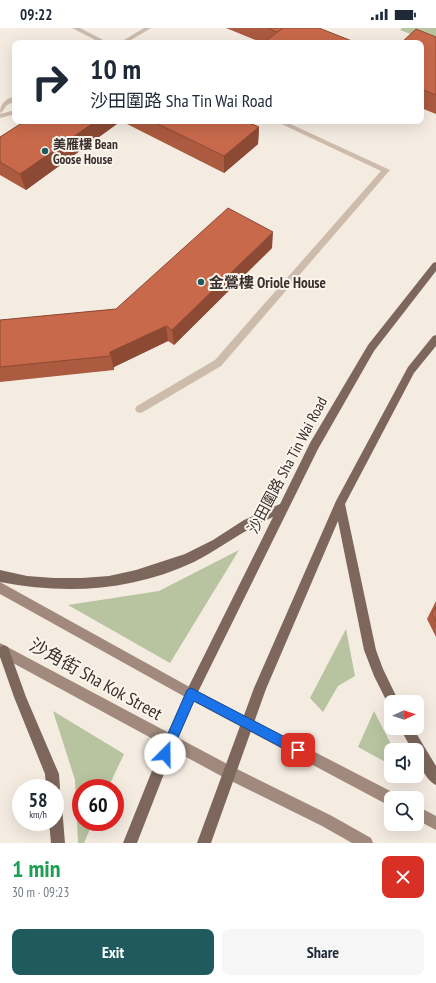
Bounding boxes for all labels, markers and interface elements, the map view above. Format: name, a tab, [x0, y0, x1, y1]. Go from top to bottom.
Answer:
text: 09:22	[20, 5, 52, 24]
text: 10 m	[90, 50, 141, 87]
icon: right	[24, 56, 76, 108]
text: 沙田圍路 Sha Tin Wai Road	[90, 89, 272, 112]
place label: 美雁樓 Bean Goose House	[53, 136, 118, 168]
marker: 美雁樓 Bean Goose House	[40, 146, 50, 156]
place label: 金鶯樓 Oriole House	[209, 273, 326, 292]
marker: 金鶯樓 Oriole House	[196, 277, 206, 287]
street label: 沙田圍路 Sha Tin Wai Road	[243, 393, 331, 537]
street label: 沙角街 Sha Kok Street	[26, 633, 166, 725]
north arrow	[384, 695, 424, 735]
map controls	[384, 695, 424, 831]
position arrow	[144, 733, 186, 775]
pin	[281, 733, 315, 767]
icon: arrive	[287, 739, 309, 761]
button: sound	[384, 743, 424, 783]
speed limit sign: 60	[72, 779, 124, 831]
text: 58	[28, 787, 48, 813]
button: search	[384, 791, 424, 831]
text: km/h	[29, 808, 47, 821]
text: 1 min	[12, 853, 60, 884]
button: close	[382, 856, 424, 898]
text: 30 m · 09:23	[12, 884, 69, 901]
button: Exit	[12, 929, 214, 975]
button: Share	[222, 929, 424, 975]

